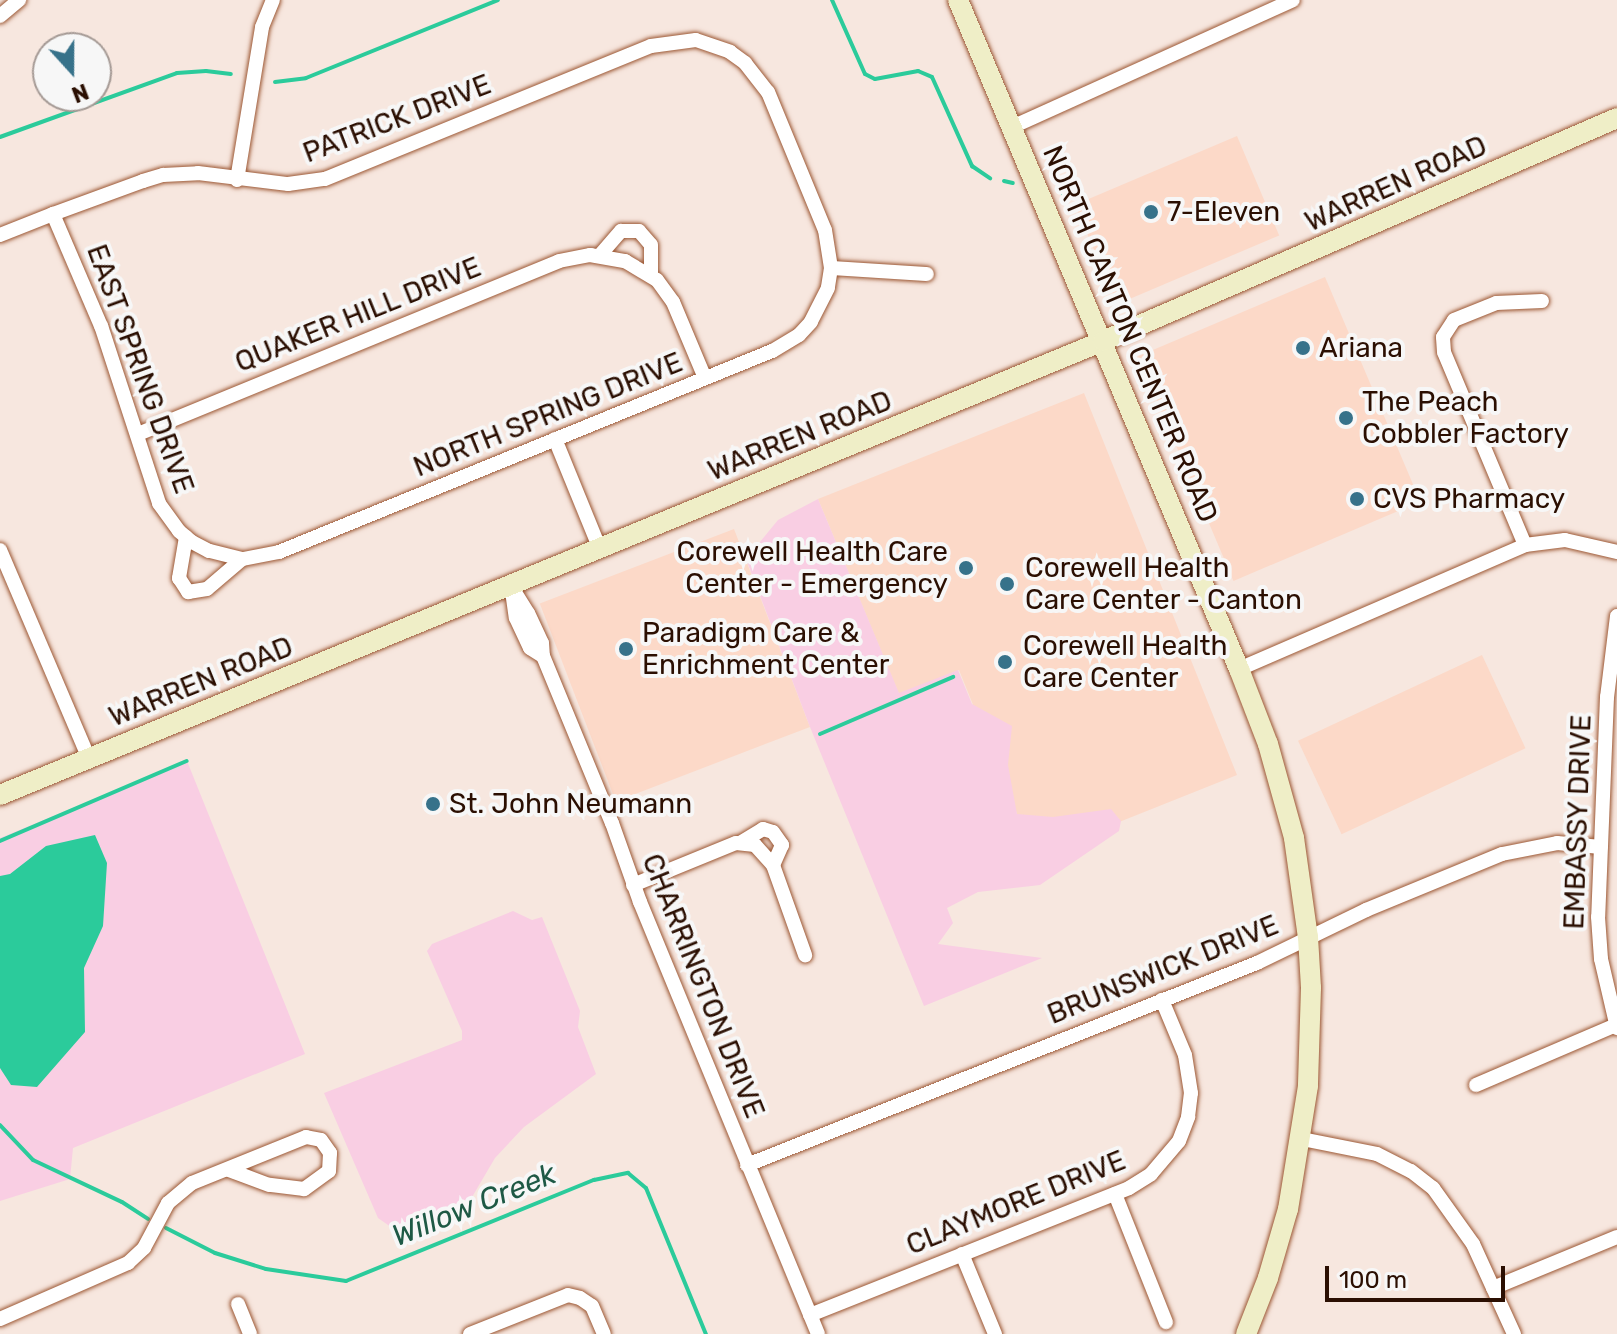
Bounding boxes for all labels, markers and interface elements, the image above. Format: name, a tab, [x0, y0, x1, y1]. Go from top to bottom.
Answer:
north arrow	[32, 32, 112, 112]
street label: PATRICK DRIVE	[298, 68, 496, 170]
text: N	[68, 78, 92, 108]
street label: WARREN ROAD	[1300, 129, 1492, 239]
street label: NORTH CANTON CENTER ROAD	[1035, 141, 1225, 527]
place label: 7-Eleven	[1167, 195, 1280, 229]
marker: 7-Eleven	[1142, 203, 1160, 221]
street label: EAST SPRING DRIVE	[79, 240, 201, 498]
street label: QUAKER HILL DRIVE	[230, 250, 486, 380]
place label: Ariana	[1319, 331, 1403, 365]
marker: Ariana	[1294, 339, 1312, 357]
street label: NORTH SPRING DRIVE	[409, 346, 687, 484]
street label: WARREN ROAD	[703, 384, 897, 488]
place label: The Peach Cobbler Factory	[1362, 385, 1570, 451]
marker: The Peach Cobbler Factory	[1337, 409, 1355, 427]
place label: CVS Pharmacy	[1373, 482, 1565, 516]
marker: CVS Pharmacy	[1348, 490, 1366, 508]
place label: Corewell Health Care Center - Emergency	[676, 535, 948, 601]
place label: Corewell Health Care Center - Canton	[1025, 551, 1303, 617]
marker: Corewell Health Care Center - Emergency	[955, 557, 977, 579]
marker: Corewell Health Care Center - Canton	[996, 573, 1018, 595]
place label: Paradigm Care & Enrichment Center	[642, 616, 889, 682]
place label: Corewell Health Care Center	[1023, 629, 1228, 695]
street label: WARREN ROAD	[104, 630, 298, 734]
marker: Paradigm Care & Enrichment Center	[617, 640, 635, 658]
marker: Corewell Health Care Center	[994, 651, 1016, 673]
street label: EMBASSY DRIVE	[1557, 714, 1599, 930]
place label: St. John Neumann	[449, 787, 692, 821]
marker: St. John Neumann	[424, 795, 442, 813]
street label: CHARRINGTON DRIVE	[635, 849, 771, 1123]
street label: BRUNSWICK DRIVE	[1043, 908, 1283, 1032]
street label: CLAYMORE DRIVE	[902, 1144, 1130, 1262]
water label: Willow Creek	[387, 1156, 561, 1254]
scale bar	[1329, 1250, 1509, 1300]
text: 100 m	[1339, 1266, 1407, 1294]

